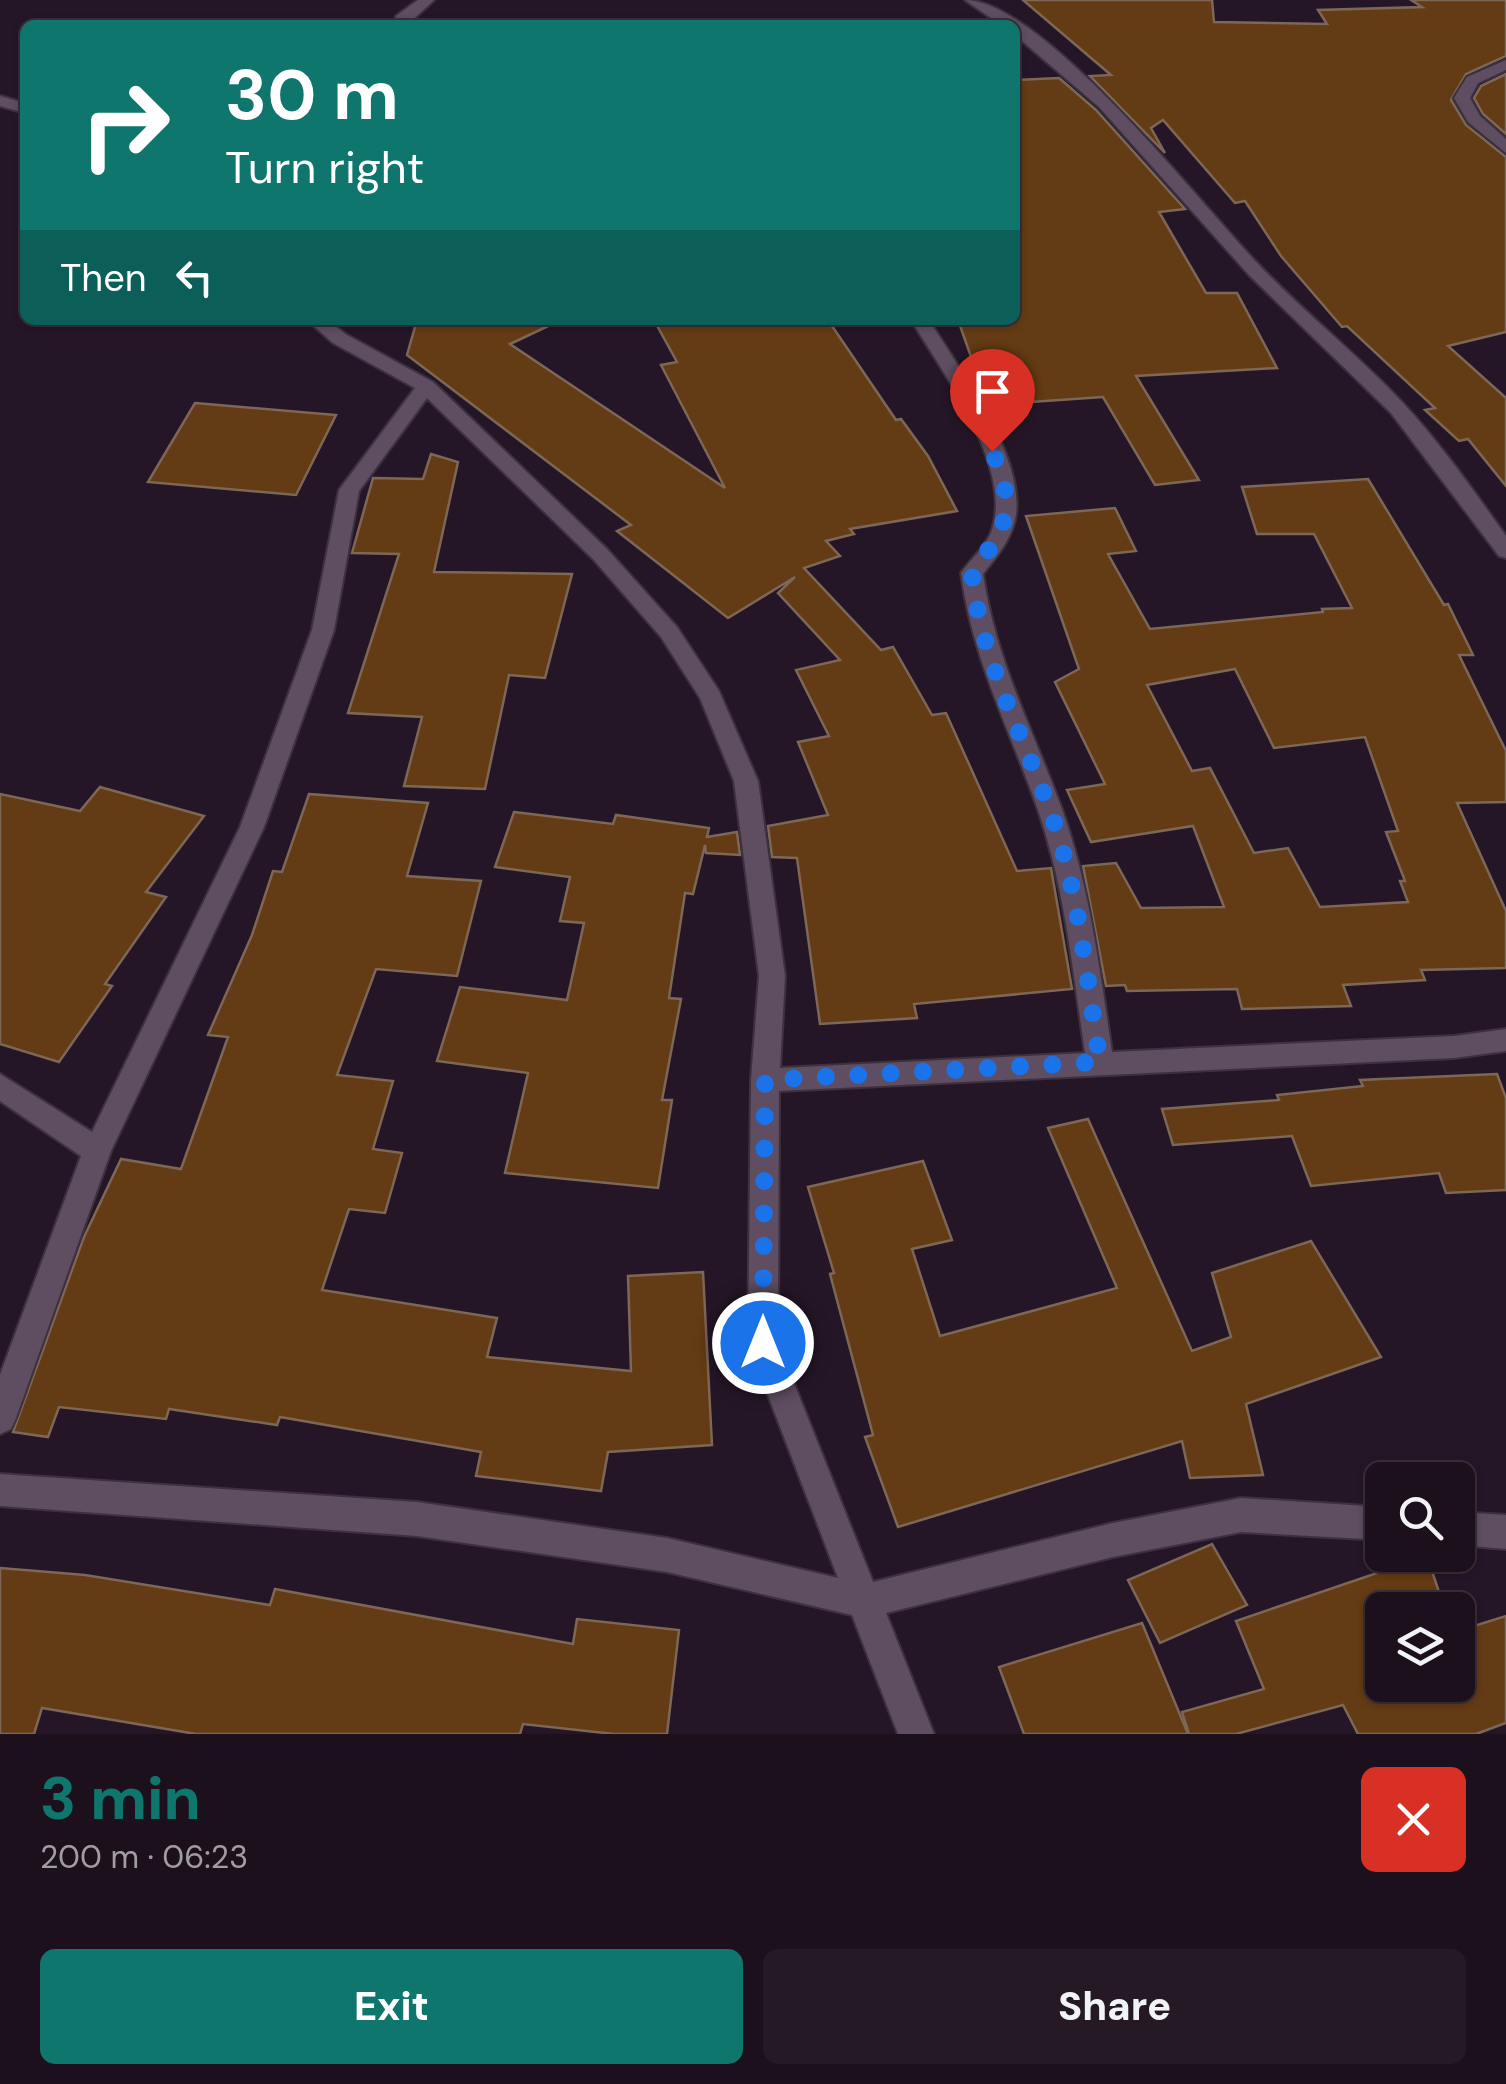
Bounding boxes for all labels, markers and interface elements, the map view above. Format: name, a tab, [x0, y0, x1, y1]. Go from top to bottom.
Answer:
text: 30 m	[225, 50, 399, 141]
icon: right	[60, 60, 190, 190]
text: Turn right	[225, 138, 424, 197]
icon: left	[167, 250, 222, 305]
text: Then	[60, 253, 147, 303]
pin	[950, 349, 1035, 452]
icon: arrive	[965, 364, 1020, 419]
position arrow	[711, 1291, 815, 1395]
map controls	[1365, 1462, 1475, 1702]
button: search	[1365, 1462, 1475, 1572]
button: layers	[1365, 1592, 1475, 1702]
text: 3 min	[40, 1759, 201, 1838]
button: close	[1361, 1767, 1466, 1872]
text: 200 m · 06:23	[40, 1836, 248, 1878]
button: Exit	[40, 1949, 743, 2064]
button: Share	[763, 1949, 1466, 2064]

